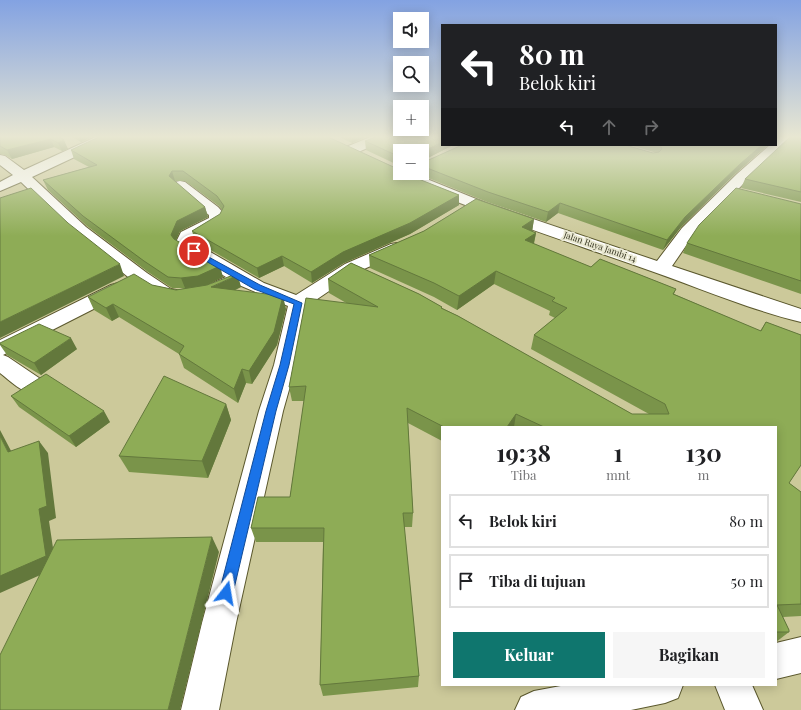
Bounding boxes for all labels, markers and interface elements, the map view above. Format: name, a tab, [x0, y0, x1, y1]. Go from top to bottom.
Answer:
map controls	[393, 12, 429, 180]
button: sound	[393, 12, 429, 48]
text: 80 m	[519, 35, 585, 72]
icon: left	[453, 40, 505, 92]
button: search	[393, 56, 429, 92]
text: Belok kiri	[519, 71, 596, 95]
button: +	[393, 100, 429, 136]
icon: left	[556, 116, 578, 138]
icon: ahead	[598, 116, 620, 138]
icon: right	[640, 116, 662, 138]
button: −	[393, 144, 429, 180]
street label: Jalan Raya Jambi 14	[561, 228, 639, 264]
pin	[177, 234, 211, 268]
icon: arrive	[183, 240, 205, 262]
text: 19:38	[496, 436, 551, 468]
text: 1	[614, 436, 623, 468]
text: 130	[685, 436, 722, 468]
text: Tiba	[511, 466, 536, 483]
text: mnt	[606, 466, 630, 483]
text: m	[698, 466, 709, 483]
icon: left	[455, 510, 477, 532]
text: Belok kiri	[489, 511, 557, 531]
text: 80 m	[729, 511, 763, 531]
icon: arrive	[455, 570, 477, 592]
text: Tiba di tujuan	[489, 571, 586, 591]
text: 50 m	[731, 571, 763, 591]
position arrow	[205, 572, 247, 614]
button: Keluar	[453, 632, 605, 678]
button: Bagikan	[613, 632, 765, 678]

